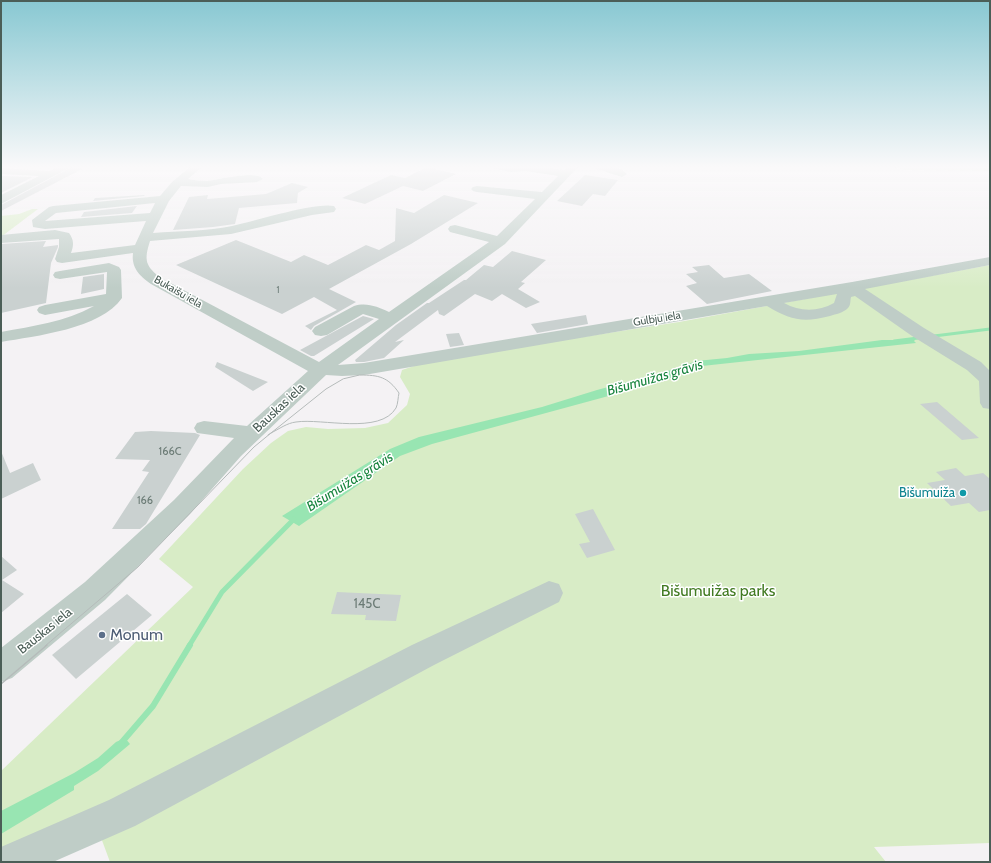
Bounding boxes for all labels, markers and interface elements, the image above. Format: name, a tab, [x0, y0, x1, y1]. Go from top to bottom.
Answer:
street label: Bukaišu iela	[152, 273, 204, 311]
house number: 1	[277, 285, 279, 295]
street label: Gulbju iela	[632, 309, 682, 329]
water label: Bišumuižas grāvis	[605, 356, 705, 400]
street label: Bauskas iela	[250, 380, 308, 436]
house number: 166C	[159, 445, 181, 459]
water label: Bišumuižas grāvis	[304, 449, 396, 515]
place label: Bišumuiža	[899, 485, 955, 501]
marker: Bišumuiža	[958, 488, 968, 498]
house number: 166	[137, 494, 153, 508]
park label: Bišumuižas parks	[661, 581, 775, 601]
house number: 145C	[354, 596, 380, 612]
street label: Bauskas iela	[15, 604, 75, 658]
place label: Monum	[110, 625, 163, 645]
marker: Monum	[97, 630, 107, 640]

